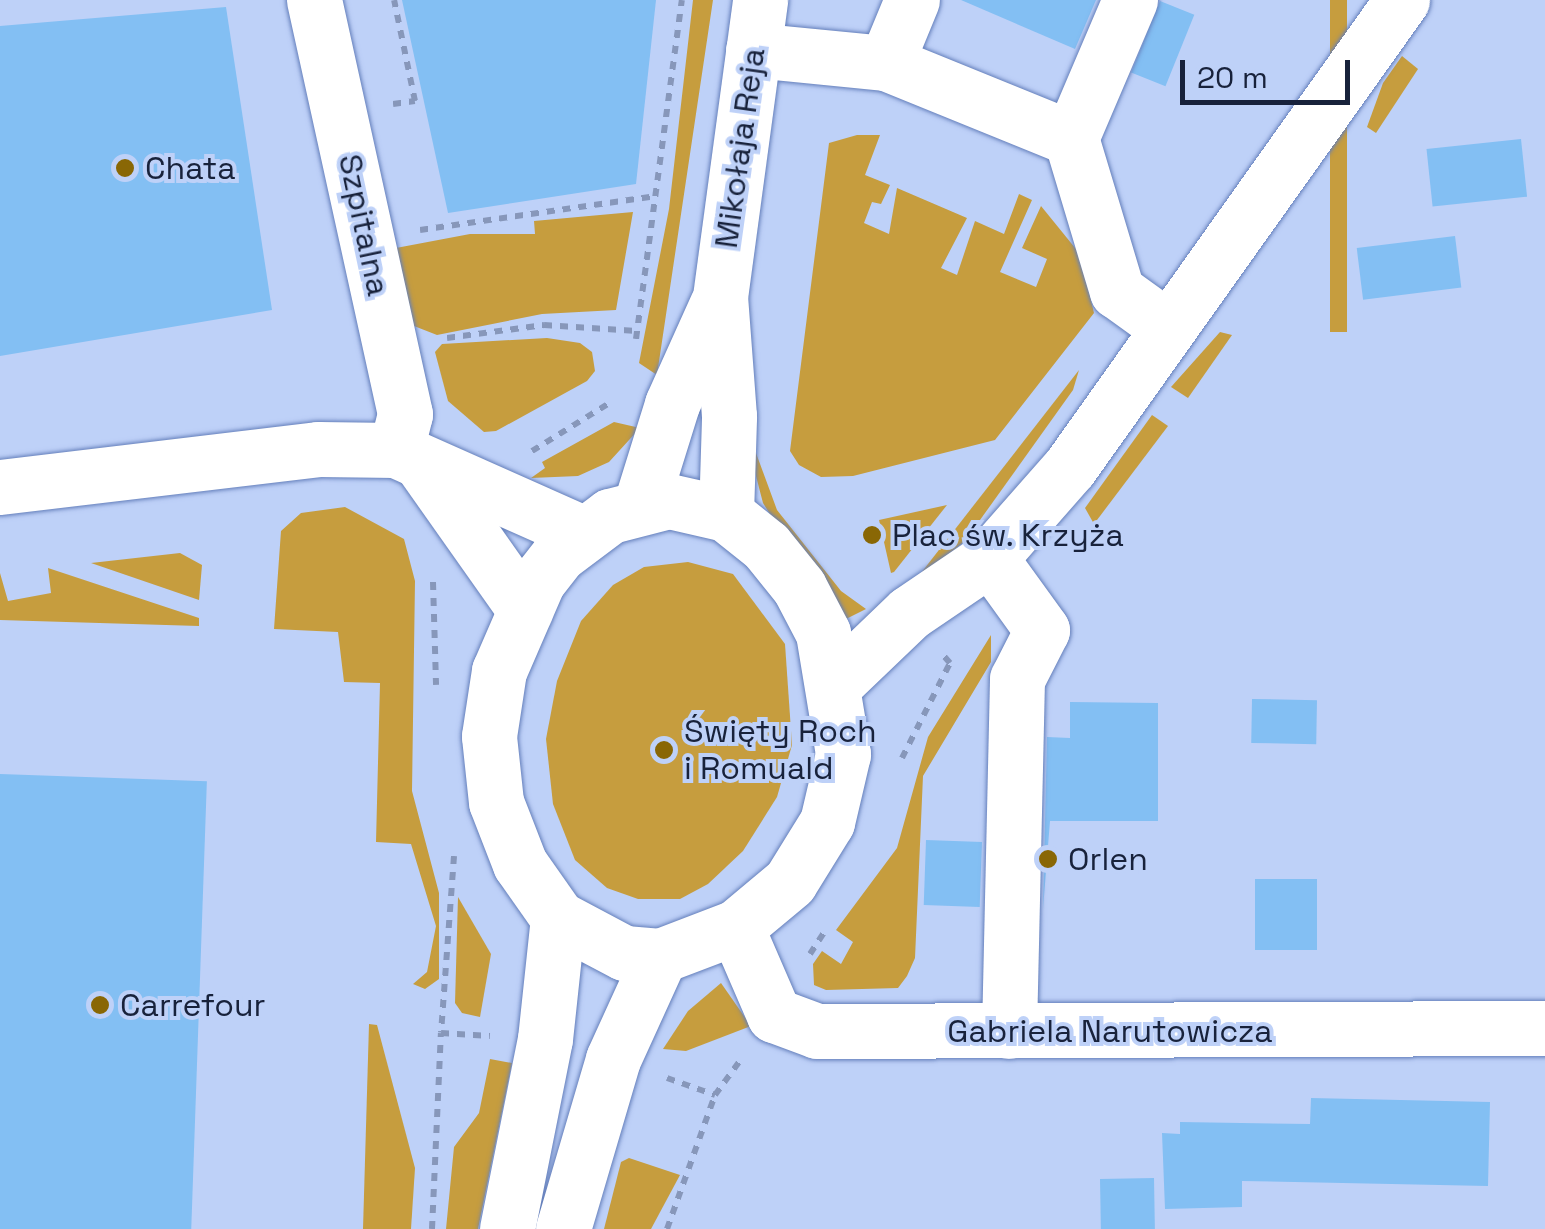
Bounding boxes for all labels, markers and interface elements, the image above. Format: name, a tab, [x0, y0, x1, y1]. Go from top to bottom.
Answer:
scale bar	[1185, 40, 1355, 102]
street label: Mikołaja Reja	[707, 45, 773, 251]
text: 20 m	[1197, 58, 1268, 97]
place label: Chata	[145, 149, 236, 187]
street label: Szpitalna	[330, 151, 398, 299]
marker: Chata	[114, 157, 136, 179]
place label: Plac św. Krzyża	[892, 516, 1125, 554]
marker: Plac św. Krzyża	[861, 524, 883, 546]
place label: Święty Roch i Romuald	[684, 713, 877, 788]
marker: Święty Roch i Romuald	[653, 739, 675, 761]
place label: Orlen	[1068, 840, 1148, 878]
marker: Orlen	[1037, 848, 1059, 870]
place label: Carrefour	[120, 986, 266, 1024]
marker: Carrefour	[89, 994, 111, 1016]
street label: Gabriela Narutowicza	[947, 1012, 1273, 1050]

